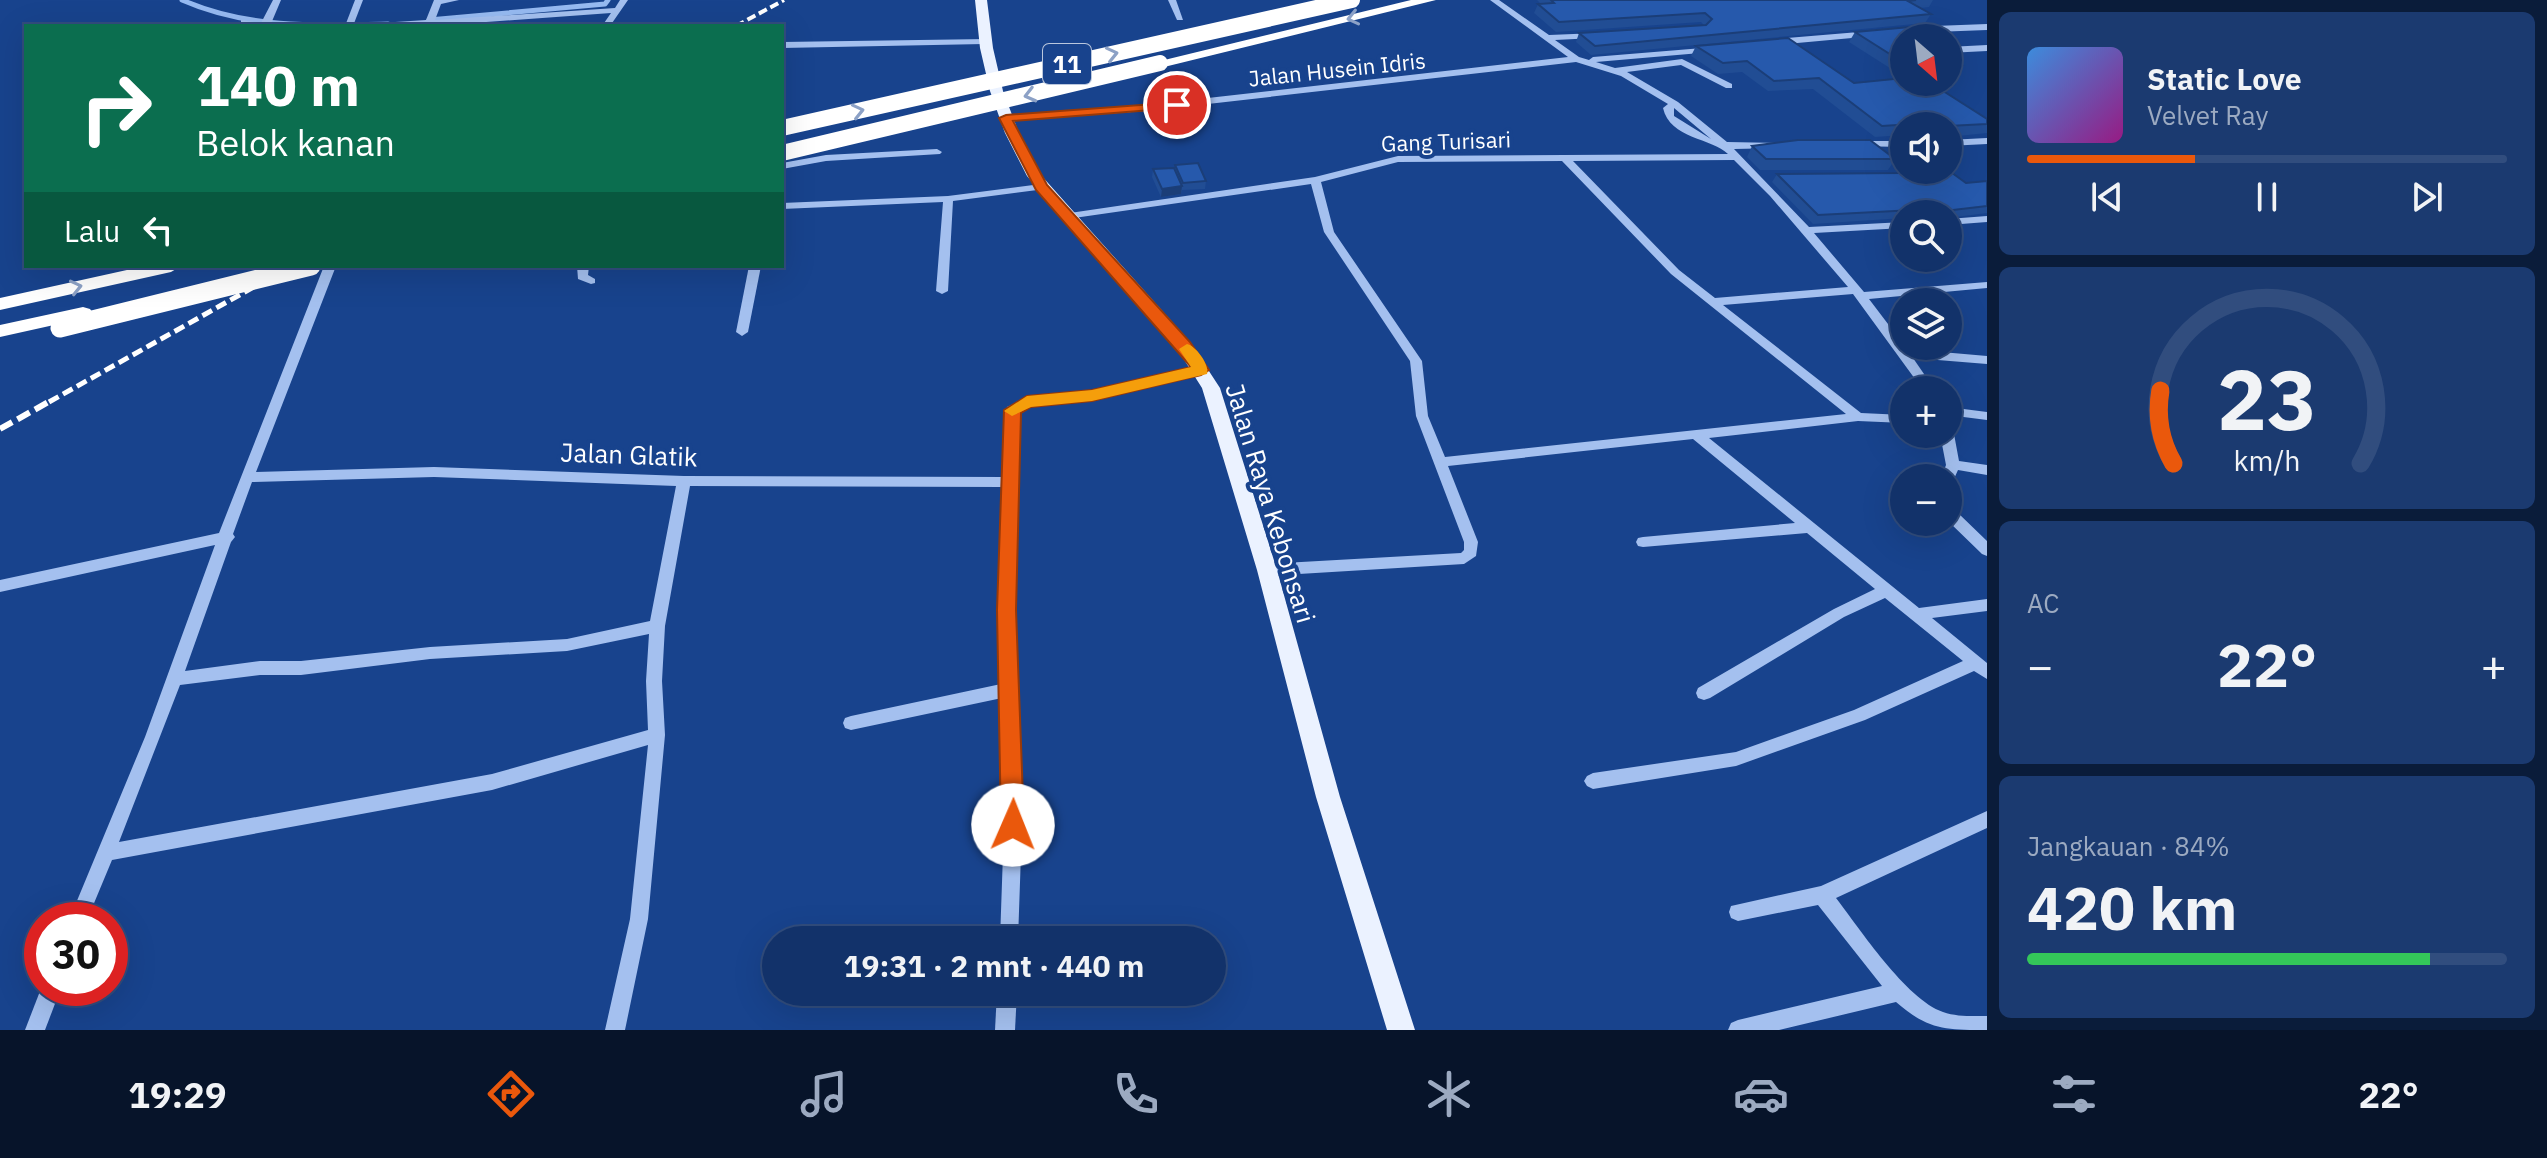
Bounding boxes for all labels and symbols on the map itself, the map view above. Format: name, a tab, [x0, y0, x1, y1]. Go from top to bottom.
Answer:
one-way arrow	[1347, 9, 1361, 26]
north arrow	[1890, 24, 1962, 96]
road number: 11	[1043, 44, 1091, 84]
street label: Jalan Husein Idris	[1247, 45, 1427, 93]
one-way arrow	[1104, 46, 1118, 63]
pin	[1143, 71, 1211, 139]
one-way arrow	[1024, 85, 1037, 102]
one-way arrow	[851, 103, 864, 120]
street label: Gang Turisari	[1381, 124, 1511, 158]
one-way arrow	[69, 279, 82, 296]
street label: Jalan Raya Kebonsari	[1218, 379, 1324, 627]
street label: Jalan Glatik	[560, 435, 699, 473]
position arrow	[971, 783, 1055, 867]
speed limit sign: 30	[24, 902, 128, 1006]

